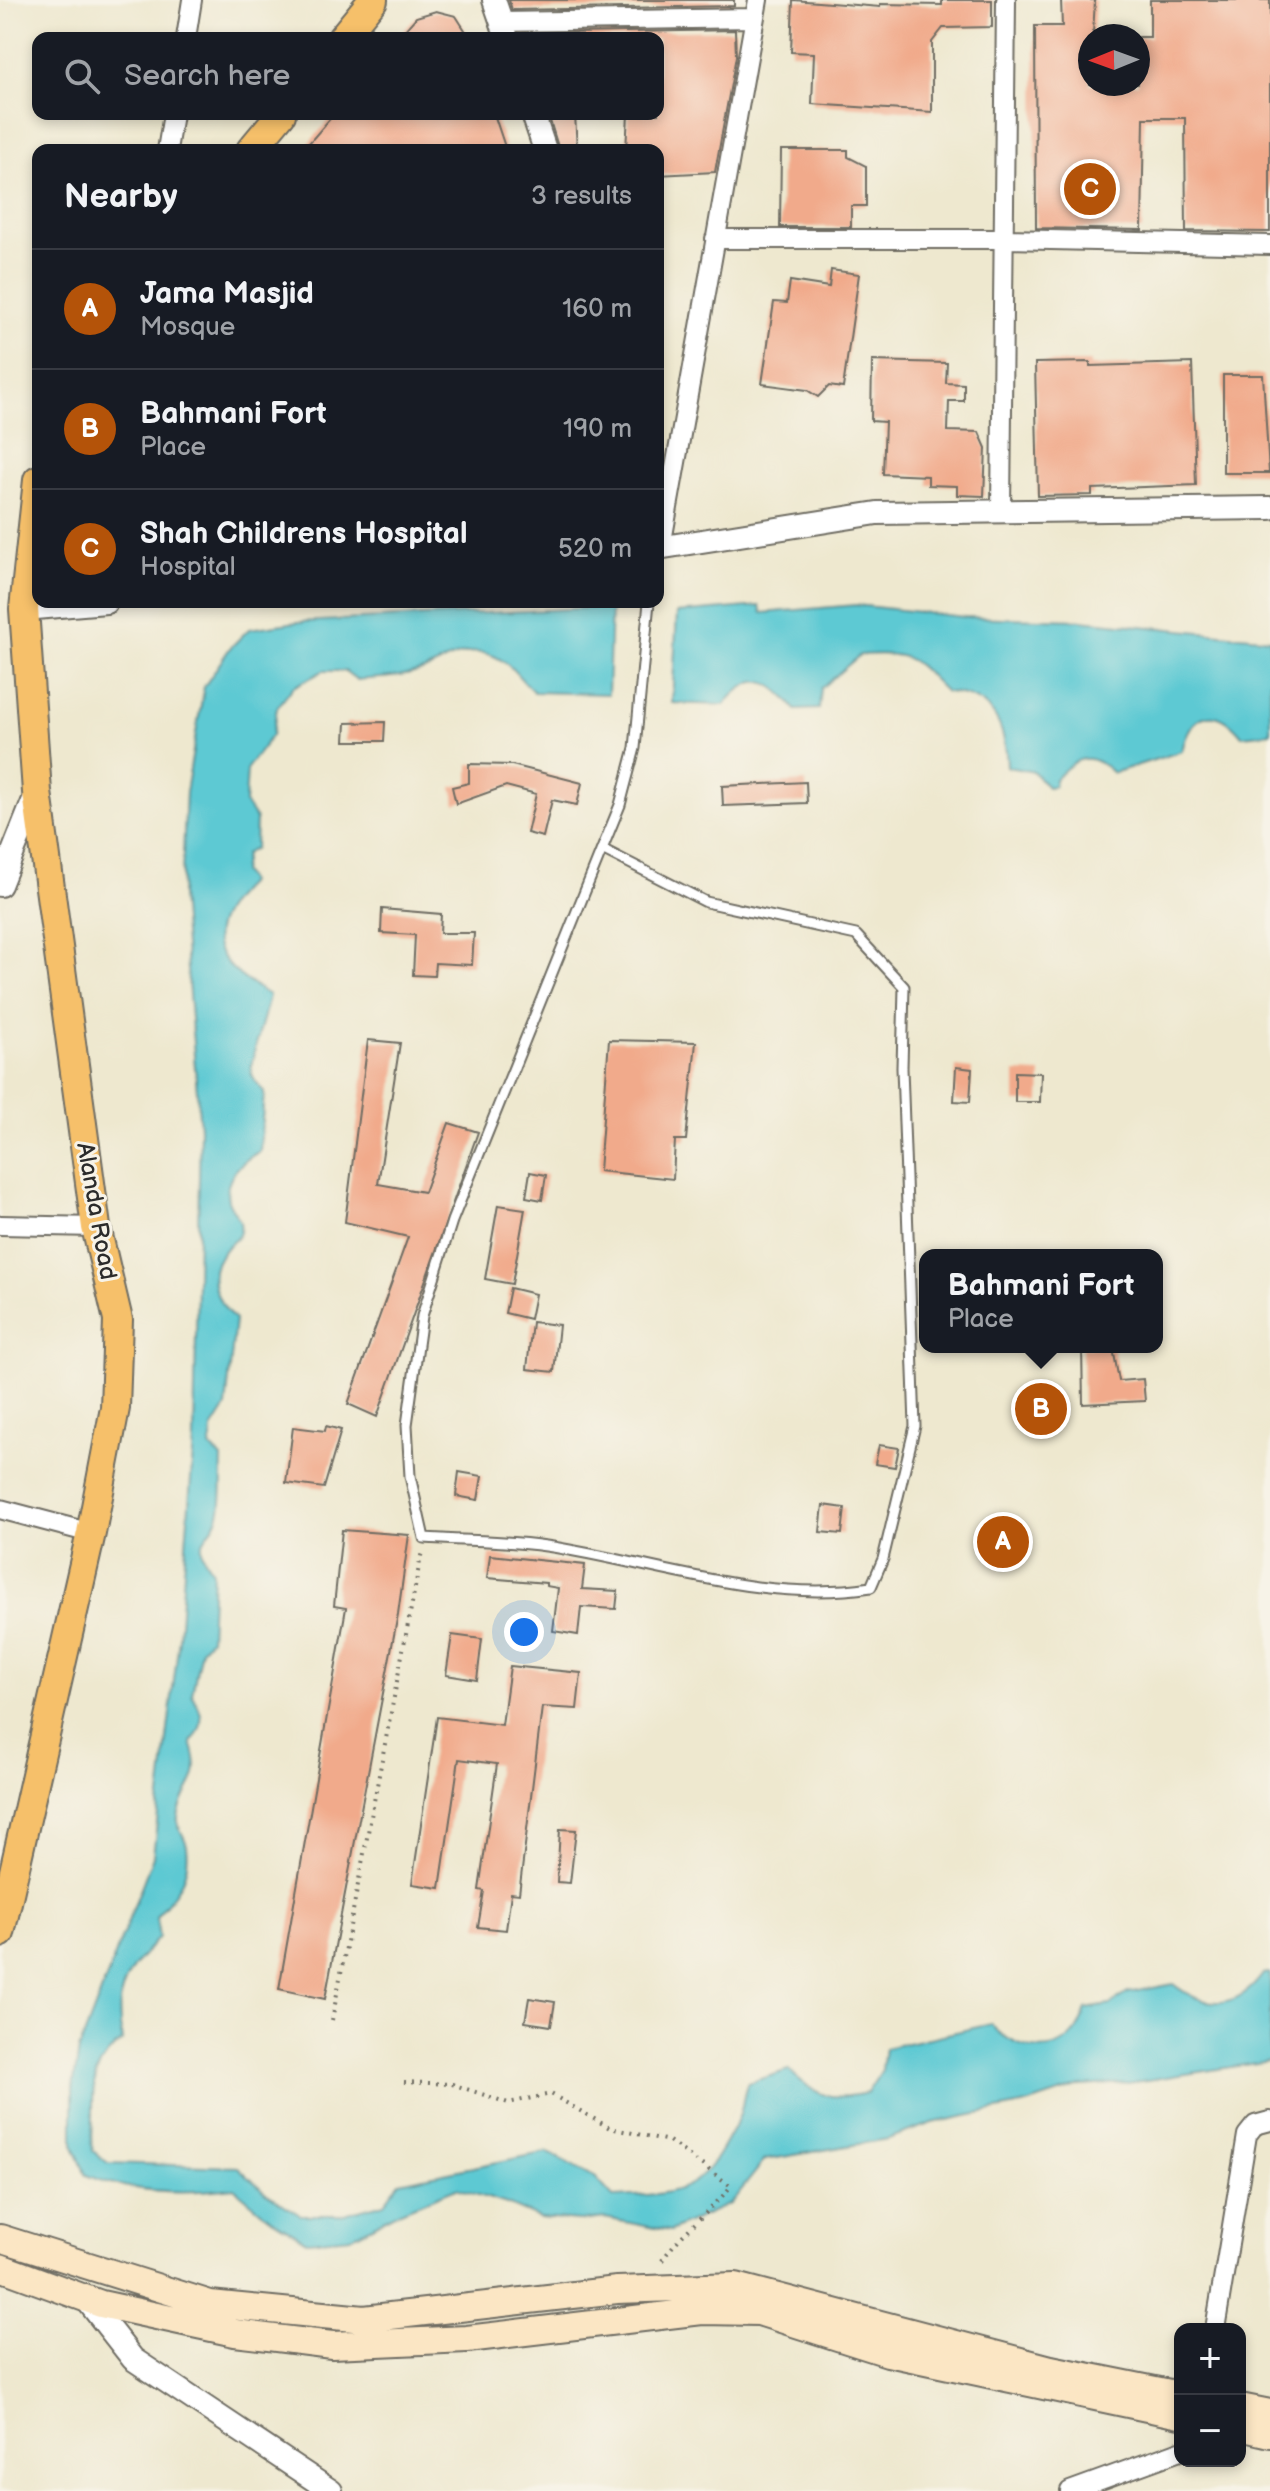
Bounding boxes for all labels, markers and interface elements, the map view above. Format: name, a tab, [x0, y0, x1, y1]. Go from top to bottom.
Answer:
north arrow	[1078, 24, 1150, 96]
search box	[32, 32, 664, 120]
icon: search	[60, 54, 104, 98]
text: Search here	[124, 58, 290, 94]
pin: C	[1064, 159, 1116, 219]
text: Nearby	[64, 176, 178, 217]
text: 3 results	[531, 181, 632, 212]
text: Jama Masjid	[140, 276, 314, 312]
text: A	[82, 294, 98, 325]
text: 160 m	[562, 294, 632, 325]
text: Mosque	[140, 312, 235, 343]
text: Bahmani Fort	[140, 396, 327, 432]
text: B	[81, 414, 99, 445]
text: 190 m	[563, 414, 632, 445]
text: Place	[140, 432, 206, 463]
text: Shah Childrens Hospital	[140, 516, 467, 552]
text: C	[81, 534, 99, 565]
text: 520 m	[558, 534, 632, 565]
text: Hospital	[140, 552, 236, 583]
street label: Alanda Road	[70, 1140, 123, 1282]
popup	[919, 1249, 1163, 1353]
text: Bahmani Fort	[948, 1268, 1134, 1304]
text: Place	[948, 1304, 1014, 1335]
pin: B	[1015, 1379, 1067, 1439]
pin: A	[977, 1512, 1029, 1572]
your location	[504, 1612, 544, 1652]
map controls	[1174, 2323, 1246, 2467]
button: +	[1174, 2323, 1246, 2395]
button: −	[1174, 2395, 1246, 2467]

